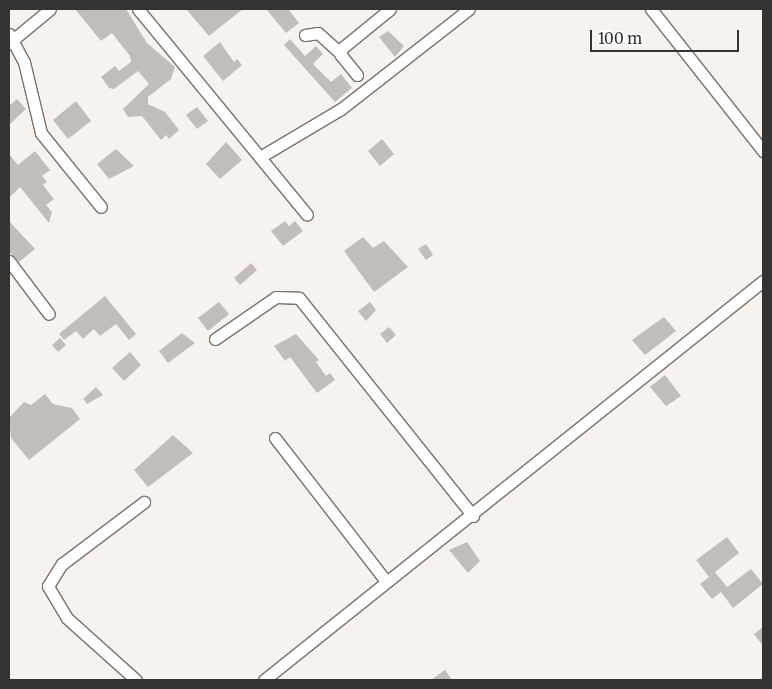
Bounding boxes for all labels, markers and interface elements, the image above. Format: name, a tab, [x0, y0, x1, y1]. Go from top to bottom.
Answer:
scale bar	[592, 20, 741, 52]
text: 100 m	[598, 29, 642, 48]

